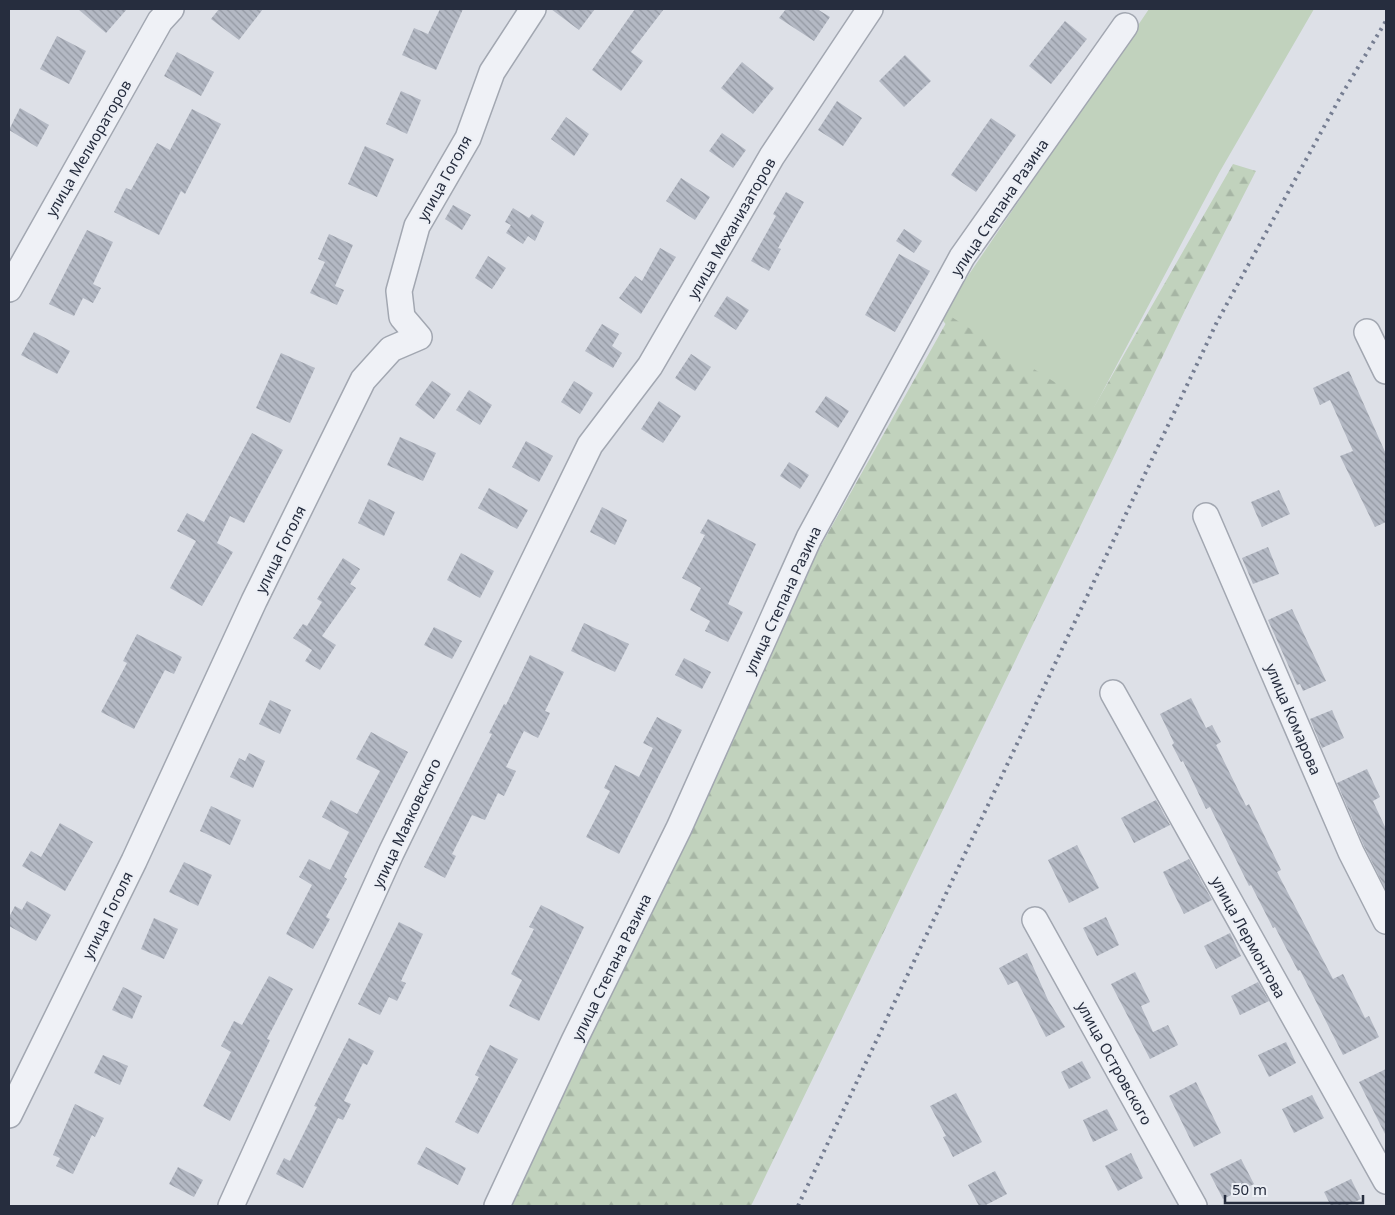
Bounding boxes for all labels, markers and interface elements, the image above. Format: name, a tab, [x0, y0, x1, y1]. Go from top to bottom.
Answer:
street label: улица Мелиораторов	[41, 76, 135, 220]
street label: улица Гоголя	[412, 132, 476, 224]
street label: улица Степана Разина	[946, 135, 1052, 279]
street label: улица Механизаторов	[682, 154, 780, 302]
street label: улица Гоголя	[250, 502, 310, 596]
street label: улица Степана Разина	[739, 523, 825, 677]
street label: улица Комарова	[1262, 660, 1326, 778]
street label: улица Маяковского	[367, 755, 445, 891]
street label: улица Гоголя	[77, 868, 137, 962]
street label: улица Лермонтова	[1207, 872, 1291, 1002]
street label: улица Степана Разина	[567, 890, 655, 1044]
street label: улица Островского	[1073, 998, 1157, 1128]
scale bar	[1225, 1172, 1362, 1204]
text: 50 m	[1232, 1179, 1267, 1199]

